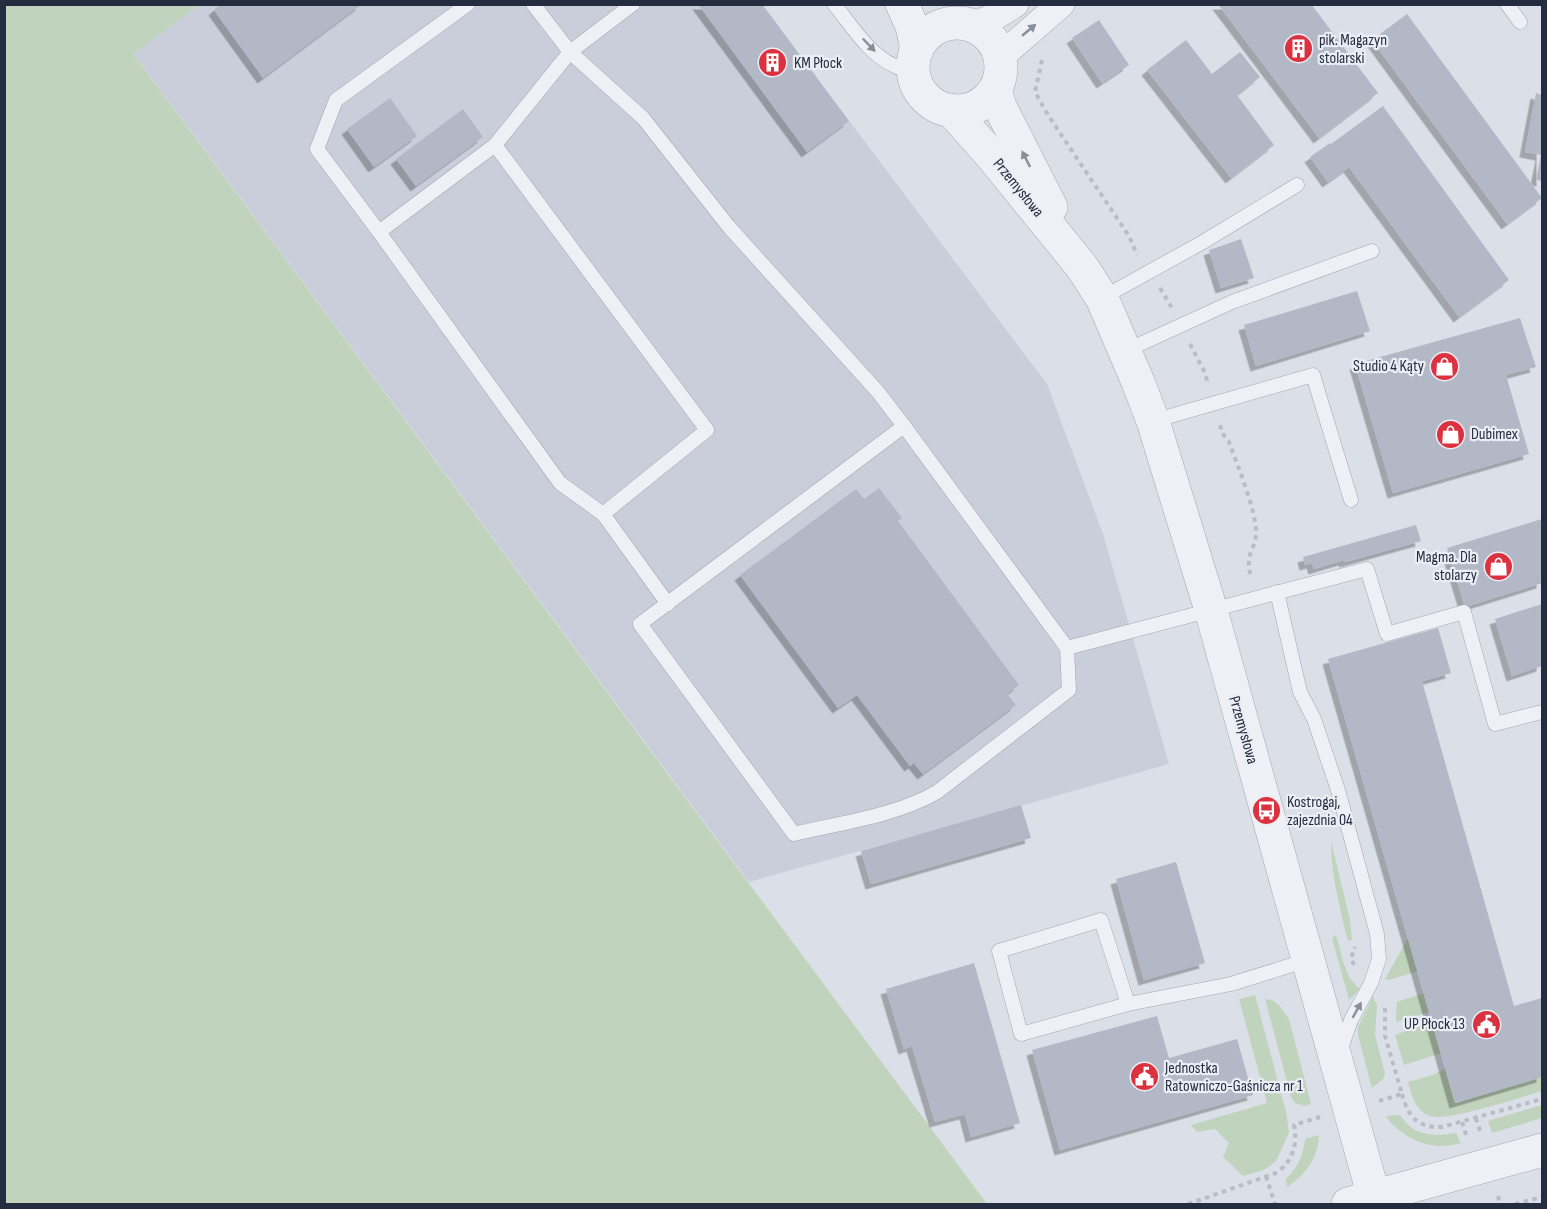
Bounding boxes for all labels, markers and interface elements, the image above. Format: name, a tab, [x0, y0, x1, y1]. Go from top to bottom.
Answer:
one-way arrow	[1021, 24, 1036, 37]
place label: pik. Magazyn stolarski	[1319, 31, 1387, 68]
building icon: pik. Magazyn stolarski	[1282, 33, 1314, 65]
one-way arrow	[861, 38, 875, 52]
building icon: KM Płock	[757, 47, 789, 79]
place label: KM Płock	[794, 54, 842, 73]
one-way arrow	[1022, 150, 1032, 168]
street label: Przemysłowa	[989, 155, 1047, 221]
shop icon: Studio 4 Kąty	[1429, 350, 1461, 382]
place label: Studio 4 Kąty	[1353, 357, 1424, 376]
shop icon: Dubimex	[1434, 418, 1466, 450]
place label: Dubimex	[1471, 425, 1518, 444]
place label: Magma. Dla stolarzy	[1416, 548, 1477, 585]
shop icon: Magma. Dla stolarzy	[1482, 550, 1514, 582]
street label: Przemysłowa	[1224, 694, 1262, 766]
place label: Kostrogaj, zajezdnia 04	[1287, 793, 1353, 830]
bus stop icon: Kostrogaj, zajezdnia 04	[1250, 795, 1282, 827]
one-way arrow	[1352, 1001, 1362, 1018]
public building icon: UP Płock 13	[1470, 1008, 1502, 1040]
place label: UP Płock 13	[1404, 1015, 1465, 1034]
place label: Jednostka Ratowniczo-Gaśnicza nr 1	[1164, 1059, 1303, 1096]
public building icon: Jednostka Ratowniczo-Gaśnicza nr 1	[1128, 1061, 1160, 1093]

